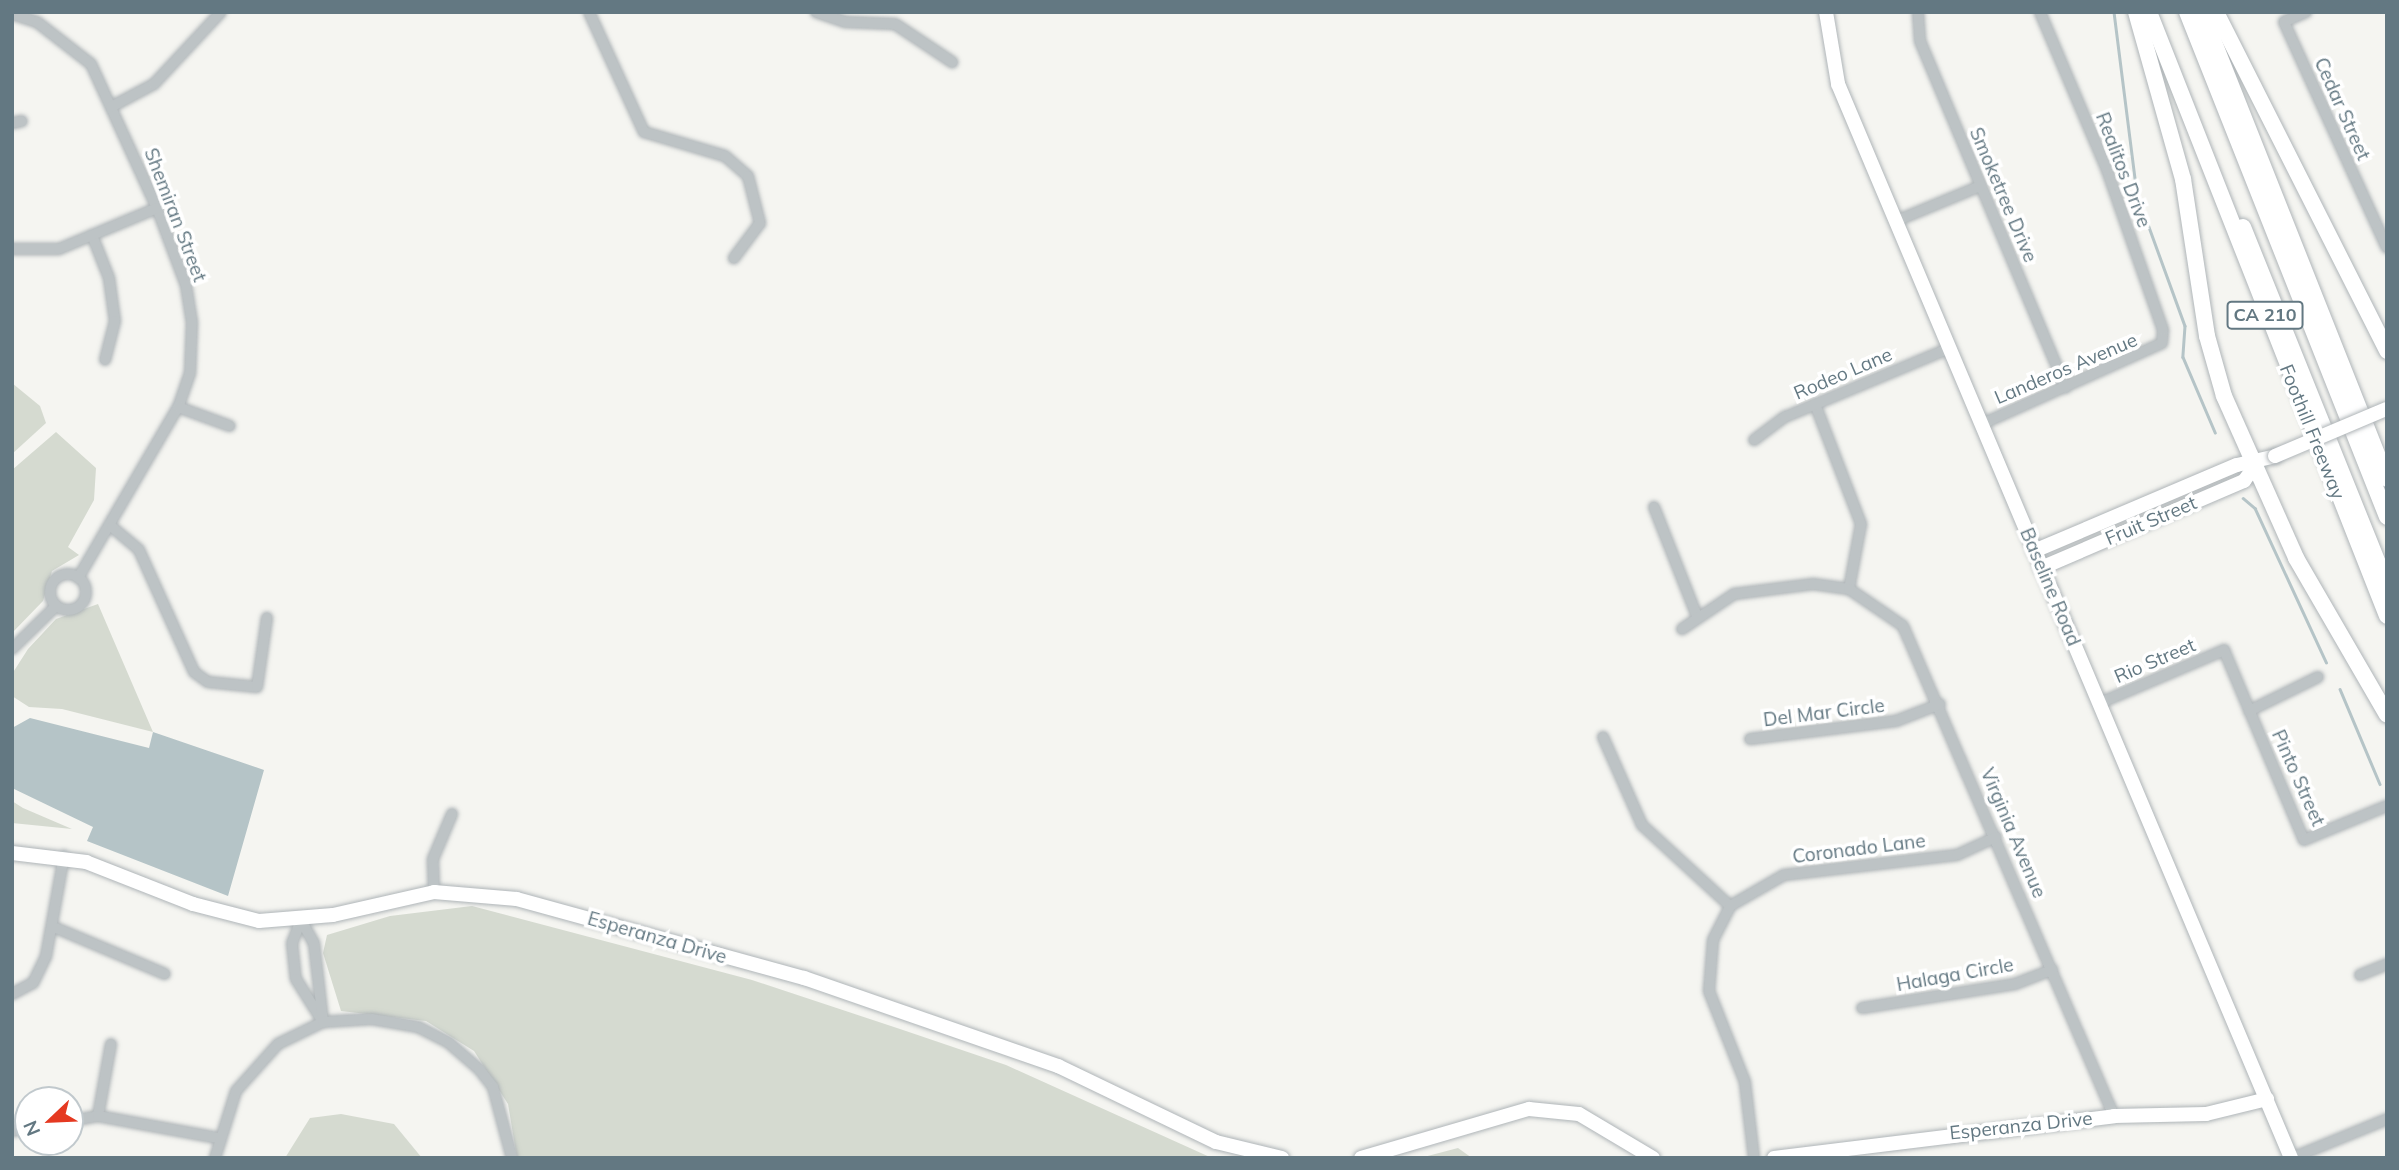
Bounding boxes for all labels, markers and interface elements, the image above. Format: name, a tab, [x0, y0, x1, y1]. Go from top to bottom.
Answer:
street label: Cedar Street	[2309, 54, 2375, 164]
street label: Realitos Drive	[2091, 109, 2155, 231]
street label: Smoketree Drive	[1964, 124, 2042, 266]
street label: Shemiran Street	[139, 145, 211, 285]
road number: CA 210	[2226, 300, 2304, 330]
street label: Landeros Avenue	[1991, 329, 2141, 409]
street label: Rodeo Lane	[1790, 343, 1896, 405]
street label: Foothill Freeway	[2275, 361, 2349, 503]
street label: Fruit Street	[2102, 492, 2200, 550]
street label: Baseline Road	[2015, 524, 2085, 650]
street label: Rio Street	[2111, 634, 2199, 688]
street label: Del Mar Circle	[1762, 694, 1886, 732]
street label: Pinto Street	[2267, 726, 2329, 830]
street label: Virginia Avenue	[1975, 765, 2051, 901]
street label: Coronado Lane	[1791, 830, 1927, 868]
street label: Esperanza Drive	[585, 907, 729, 969]
street label: Halaga Circle	[1895, 954, 2015, 996]
north arrow	[14, 1086, 84, 1156]
street label: Esperanza Drive	[1948, 1107, 2094, 1145]
text: N	[18, 1117, 45, 1140]

